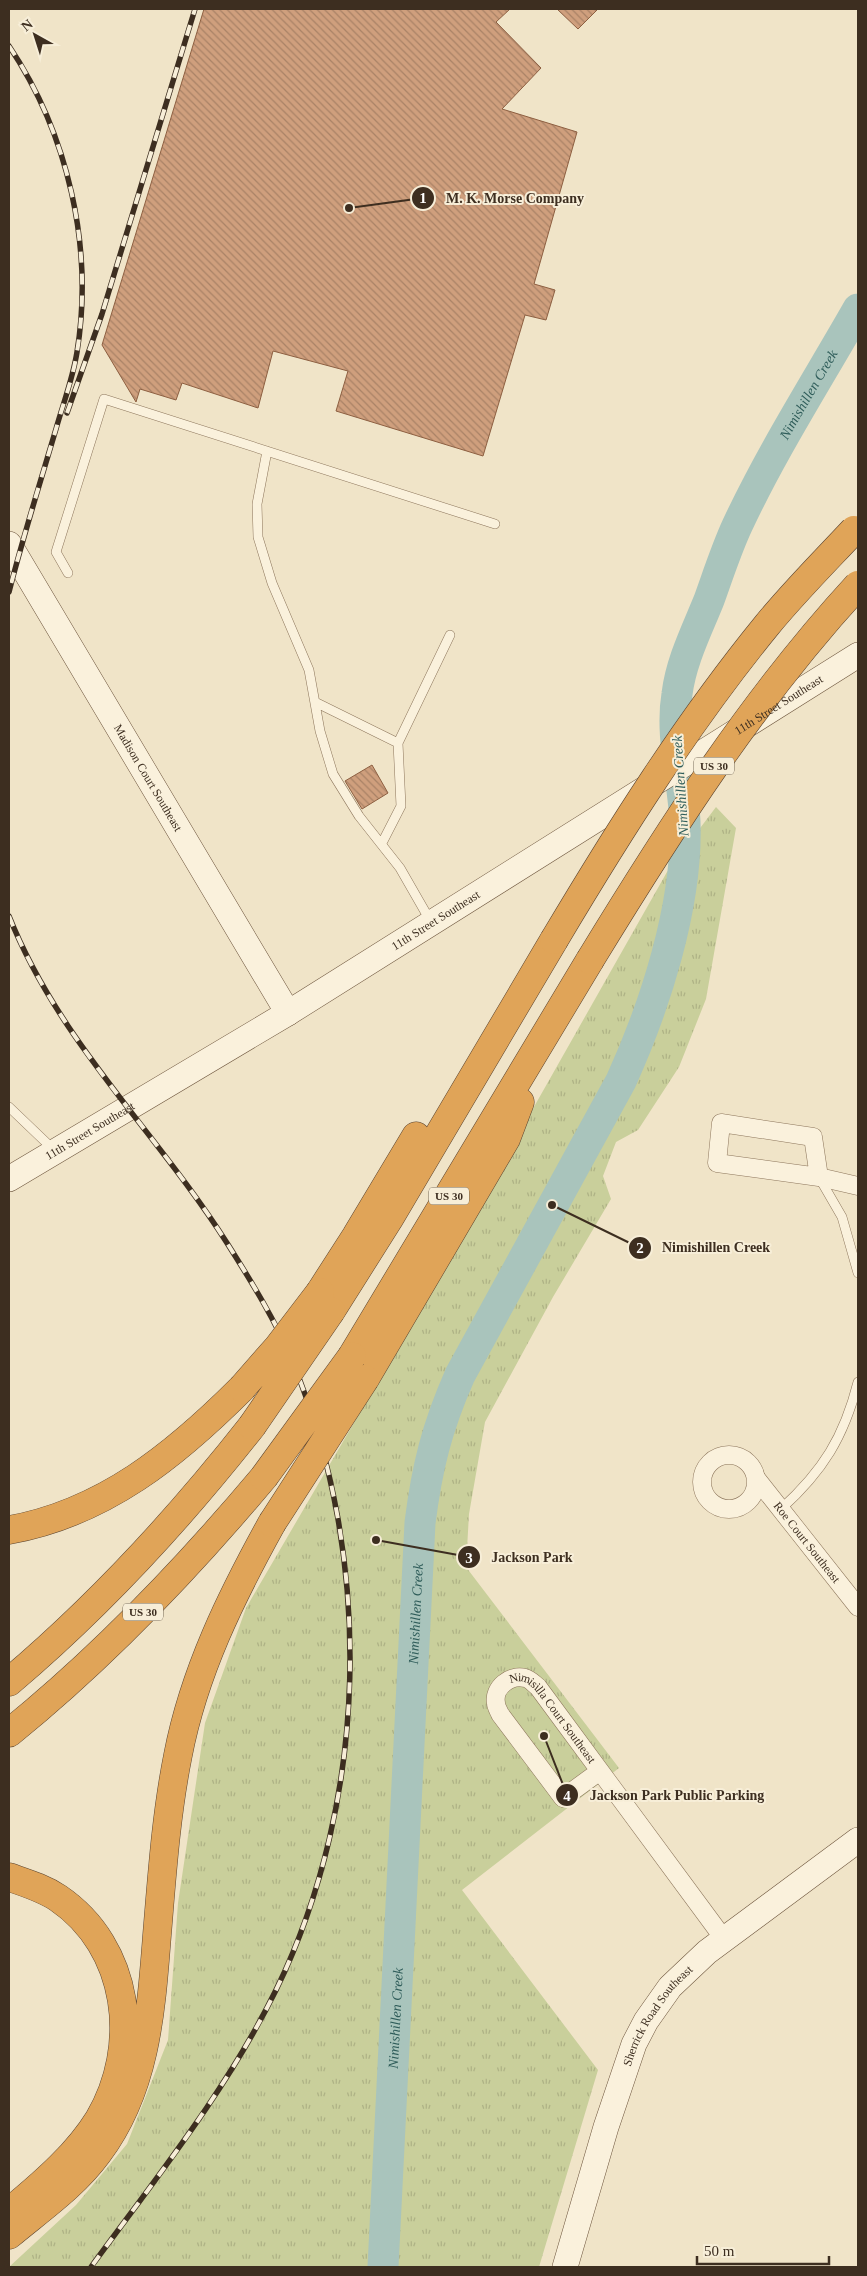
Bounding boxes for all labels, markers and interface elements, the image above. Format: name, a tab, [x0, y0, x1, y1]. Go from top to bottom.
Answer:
north arrow	[10, 10, 60, 60]
text: N	[18, 16, 36, 34]
callout: M. K. Morse Company	[411, 183, 594, 212]
text: 1	[419, 190, 427, 206]
text: M. K. Morse Company	[446, 191, 584, 206]
water label: Nimishillen Creek	[776, 347, 841, 443]
street label: 11th Street Southeast	[732, 672, 826, 738]
street label: Madison Court Southeast	[111, 722, 186, 834]
water label: Nimishillen Creek	[669, 734, 692, 838]
road number: US 30	[694, 758, 734, 774]
street label: 11th Street Southeast	[389, 887, 483, 953]
street label: 11th Street Southeast	[43, 1099, 138, 1163]
road number: US 30	[429, 1188, 469, 1204]
callout: Nimishillen Creek	[627, 1233, 780, 1262]
text: 2	[636, 1240, 644, 1256]
text: Nimishillen Creek	[662, 1240, 770, 1255]
street label: Roe Court Southeast	[771, 1499, 844, 1586]
callout: Jackson Park	[456, 1543, 582, 1572]
text: 3	[465, 1550, 473, 1566]
text: Jackson Park	[491, 1550, 573, 1565]
water label: Nimishillen Creek	[406, 1562, 426, 1666]
road number: US 30	[123, 1604, 163, 1620]
street label: Nimisilla Court Southeast	[508, 1670, 599, 1767]
callout: Jackson Park Public Parking	[555, 1781, 775, 1810]
text: 4	[563, 1788, 571, 1804]
text: Jackson Park Public Parking	[590, 1788, 764, 1803]
street label: Sherrick Road Southeast	[620, 1962, 696, 2068]
water label: Nimishillen Creek	[386, 1967, 406, 2070]
scale bar	[697, 2234, 830, 2266]
text: 50 m	[704, 2243, 735, 2259]

